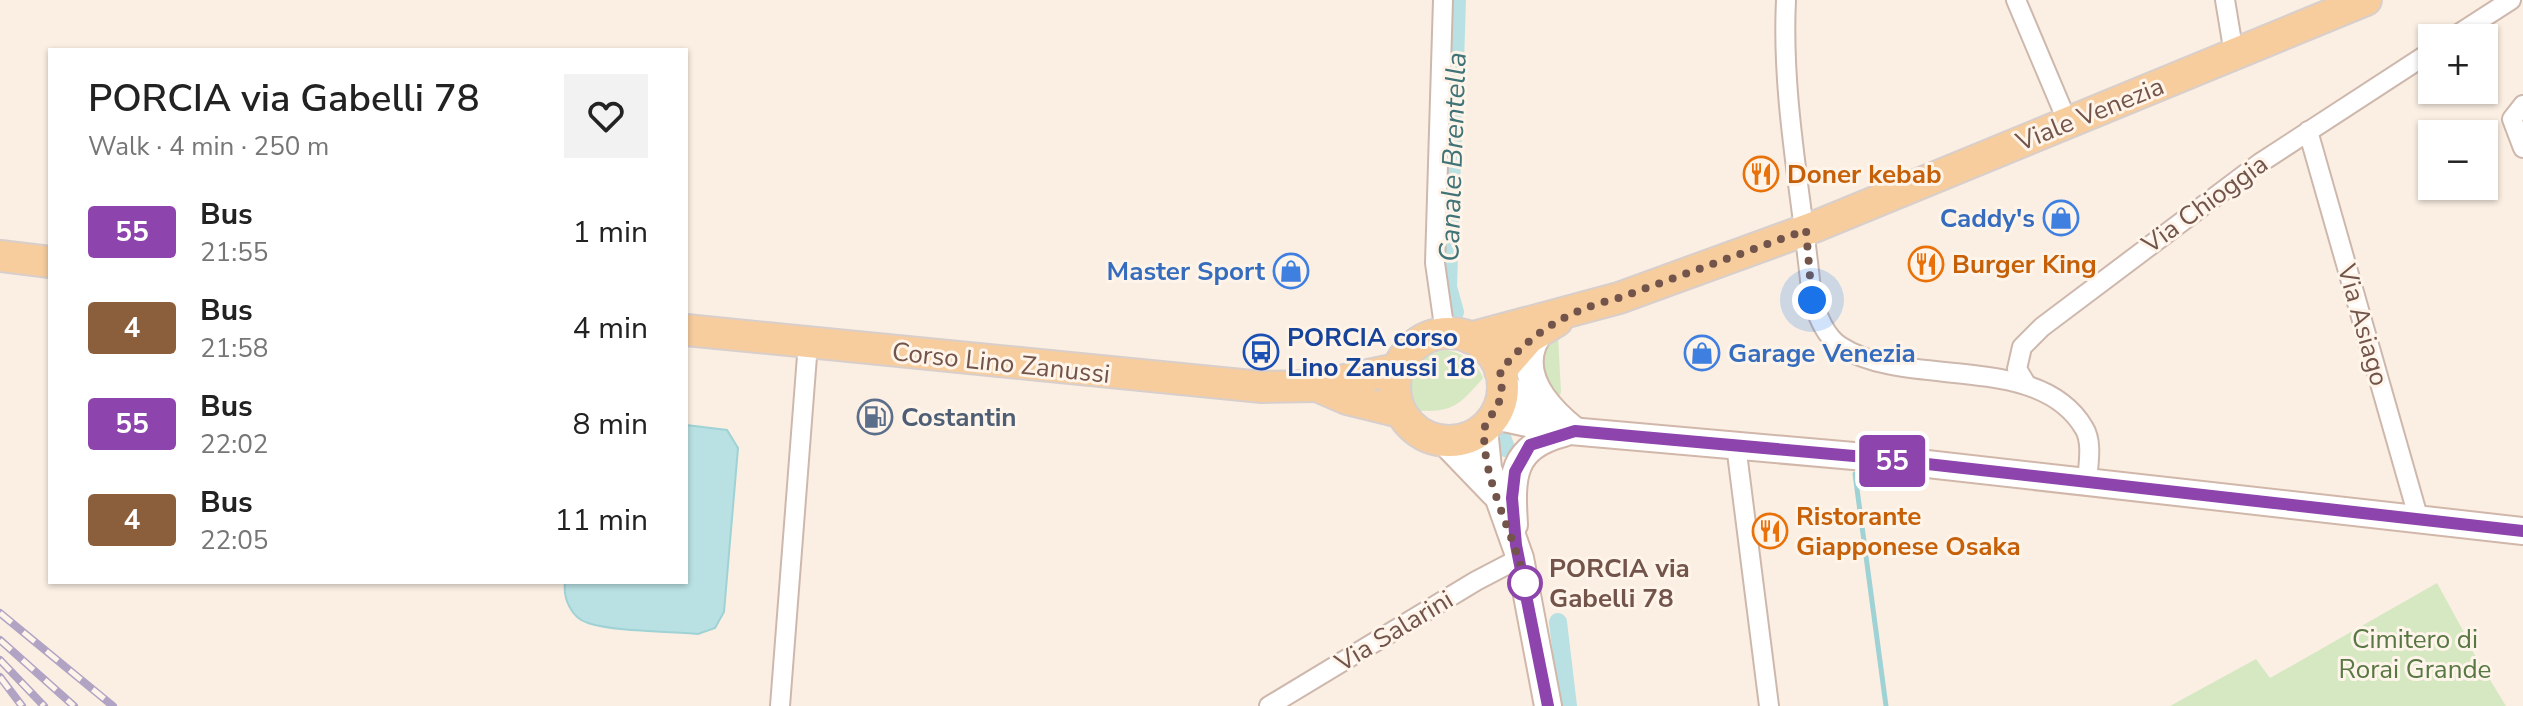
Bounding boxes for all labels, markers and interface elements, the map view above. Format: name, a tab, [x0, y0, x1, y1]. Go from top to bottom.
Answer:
map controls	[2418, 24, 2498, 200]
button: +	[2418, 24, 2498, 104]
water label: Canale Brentella	[1430, 52, 1476, 262]
street label: Viale Venezia	[2010, 68, 2169, 160]
text: PORCIA via Gabelli 78	[88, 73, 479, 124]
button: heart	[564, 74, 648, 158]
button: −	[2418, 120, 2498, 200]
text: Walk · 4 min · 250 m	[88, 129, 329, 164]
street label: Via Chioggia	[2134, 147, 2275, 262]
restaurant icon: Doner kebab	[1742, 155, 1780, 193]
place label: Doner kebab	[1787, 157, 1942, 192]
text: Bus	[200, 194, 253, 235]
shop icon: Caddy's	[2042, 199, 2080, 237]
place label: Caddy's	[1940, 201, 2035, 236]
text: 1 min	[573, 212, 648, 253]
text: 55	[115, 213, 149, 251]
text: 21:55	[200, 235, 268, 270]
restaurant icon: Burger King	[1907, 245, 1945, 283]
place label: Burger King	[1952, 247, 2097, 282]
shop icon: Master Sport	[1272, 252, 1310, 290]
place label: Master Sport	[1107, 254, 1266, 289]
street label: Via Asiago	[2329, 259, 2397, 390]
your location	[1792, 280, 1832, 320]
text: Bus	[200, 290, 253, 331]
text: 4 min	[573, 308, 648, 349]
text: 4	[124, 309, 140, 347]
place label: PORCIA corso Lino Zanussi 18	[1287, 320, 1476, 385]
text: 21:58	[200, 331, 268, 366]
bus stop icon: PORCIA corso Lino Zanussi 18	[1242, 333, 1280, 371]
street label: Corso Lino Zanussi	[890, 334, 1112, 392]
shop icon: Garage Venezia	[1683, 334, 1721, 372]
place label: Garage Venezia	[1728, 336, 1916, 371]
text: Bus	[200, 386, 253, 427]
fuel station icon: Costantin	[856, 398, 894, 436]
place label: Costantin	[901, 400, 1017, 435]
text: 8 min	[573, 404, 648, 445]
text: 55	[115, 405, 149, 443]
text: 22:02	[200, 427, 268, 462]
line badge: 55	[1856, 435, 1928, 487]
text: 55	[1875, 442, 1909, 480]
text: Bus	[200, 482, 253, 523]
place label: Ristorante Giapponese Osaka	[1796, 499, 2021, 564]
text: 11 min	[555, 500, 648, 541]
text: 4	[124, 501, 140, 539]
restaurant icon: Ristorante Giapponese Osaka	[1751, 512, 1789, 550]
text: 22:05	[200, 523, 268, 558]
place label: PORCIA via Gabelli 78	[1549, 551, 1690, 616]
marker: PORCIA via Gabelli 78	[1508, 566, 1542, 600]
street label: Via Salarini	[1328, 582, 1459, 680]
park label: Cimitero di Rorai Grande	[2339, 622, 2491, 687]

